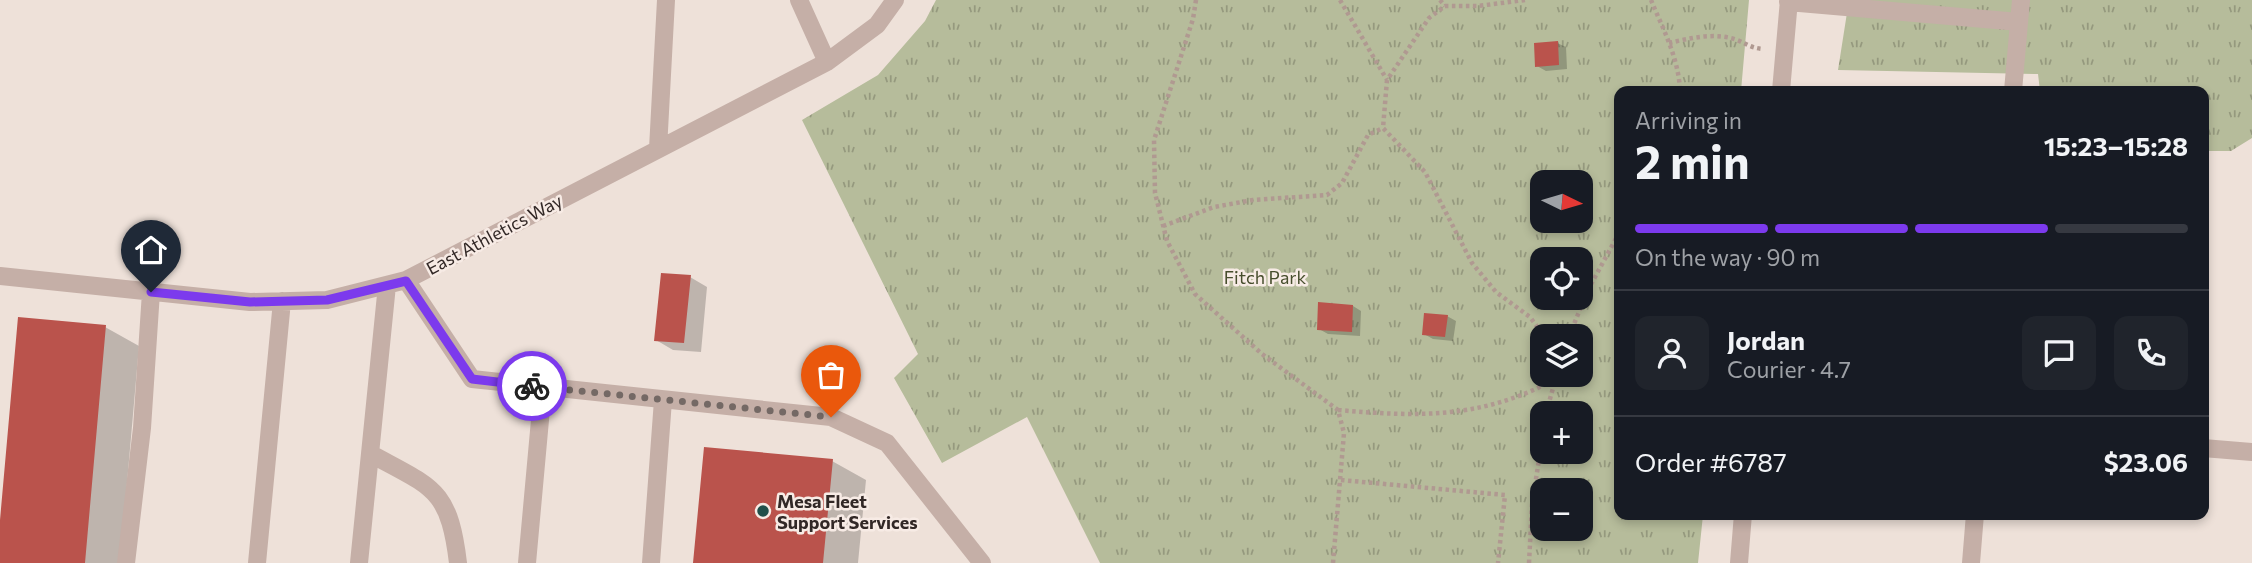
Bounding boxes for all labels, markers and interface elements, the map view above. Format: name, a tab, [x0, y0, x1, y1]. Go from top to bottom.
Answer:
text: Arriving in	[1635, 106, 1742, 134]
text: 15:23–15:28	[2044, 130, 2188, 161]
text: 2 min	[1635, 132, 1750, 188]
north arrow	[1530, 170, 1592, 233]
map controls	[1530, 170, 1593, 541]
street label: East Athletics Way	[422, 189, 566, 279]
pin	[121, 220, 181, 292]
icon: home	[132, 231, 170, 269]
text: On the way · 90 m	[1635, 243, 1820, 271]
button: locate	[1530, 247, 1593, 310]
park label: Fitch Park	[1224, 266, 1306, 288]
button: person	[1635, 316, 1709, 390]
button: chat	[2022, 316, 2096, 390]
button: phone	[2114, 316, 2188, 390]
button: layers	[1530, 324, 1593, 387]
text: Jordan	[1727, 324, 1805, 355]
pin	[801, 345, 861, 417]
courier	[497, 351, 567, 421]
text: Courier · 4.7	[1727, 355, 1851, 383]
icon: bag	[812, 356, 850, 394]
icon: bike	[513, 367, 551, 405]
button: +	[1530, 401, 1593, 464]
text: Order #6787	[1635, 446, 1787, 477]
text: $23.06	[2104, 446, 2188, 477]
button: −	[1530, 478, 1593, 541]
place label: Mesa Fleet Support Services	[777, 490, 918, 533]
marker: Mesa Fleet Support Services	[755, 503, 771, 519]

